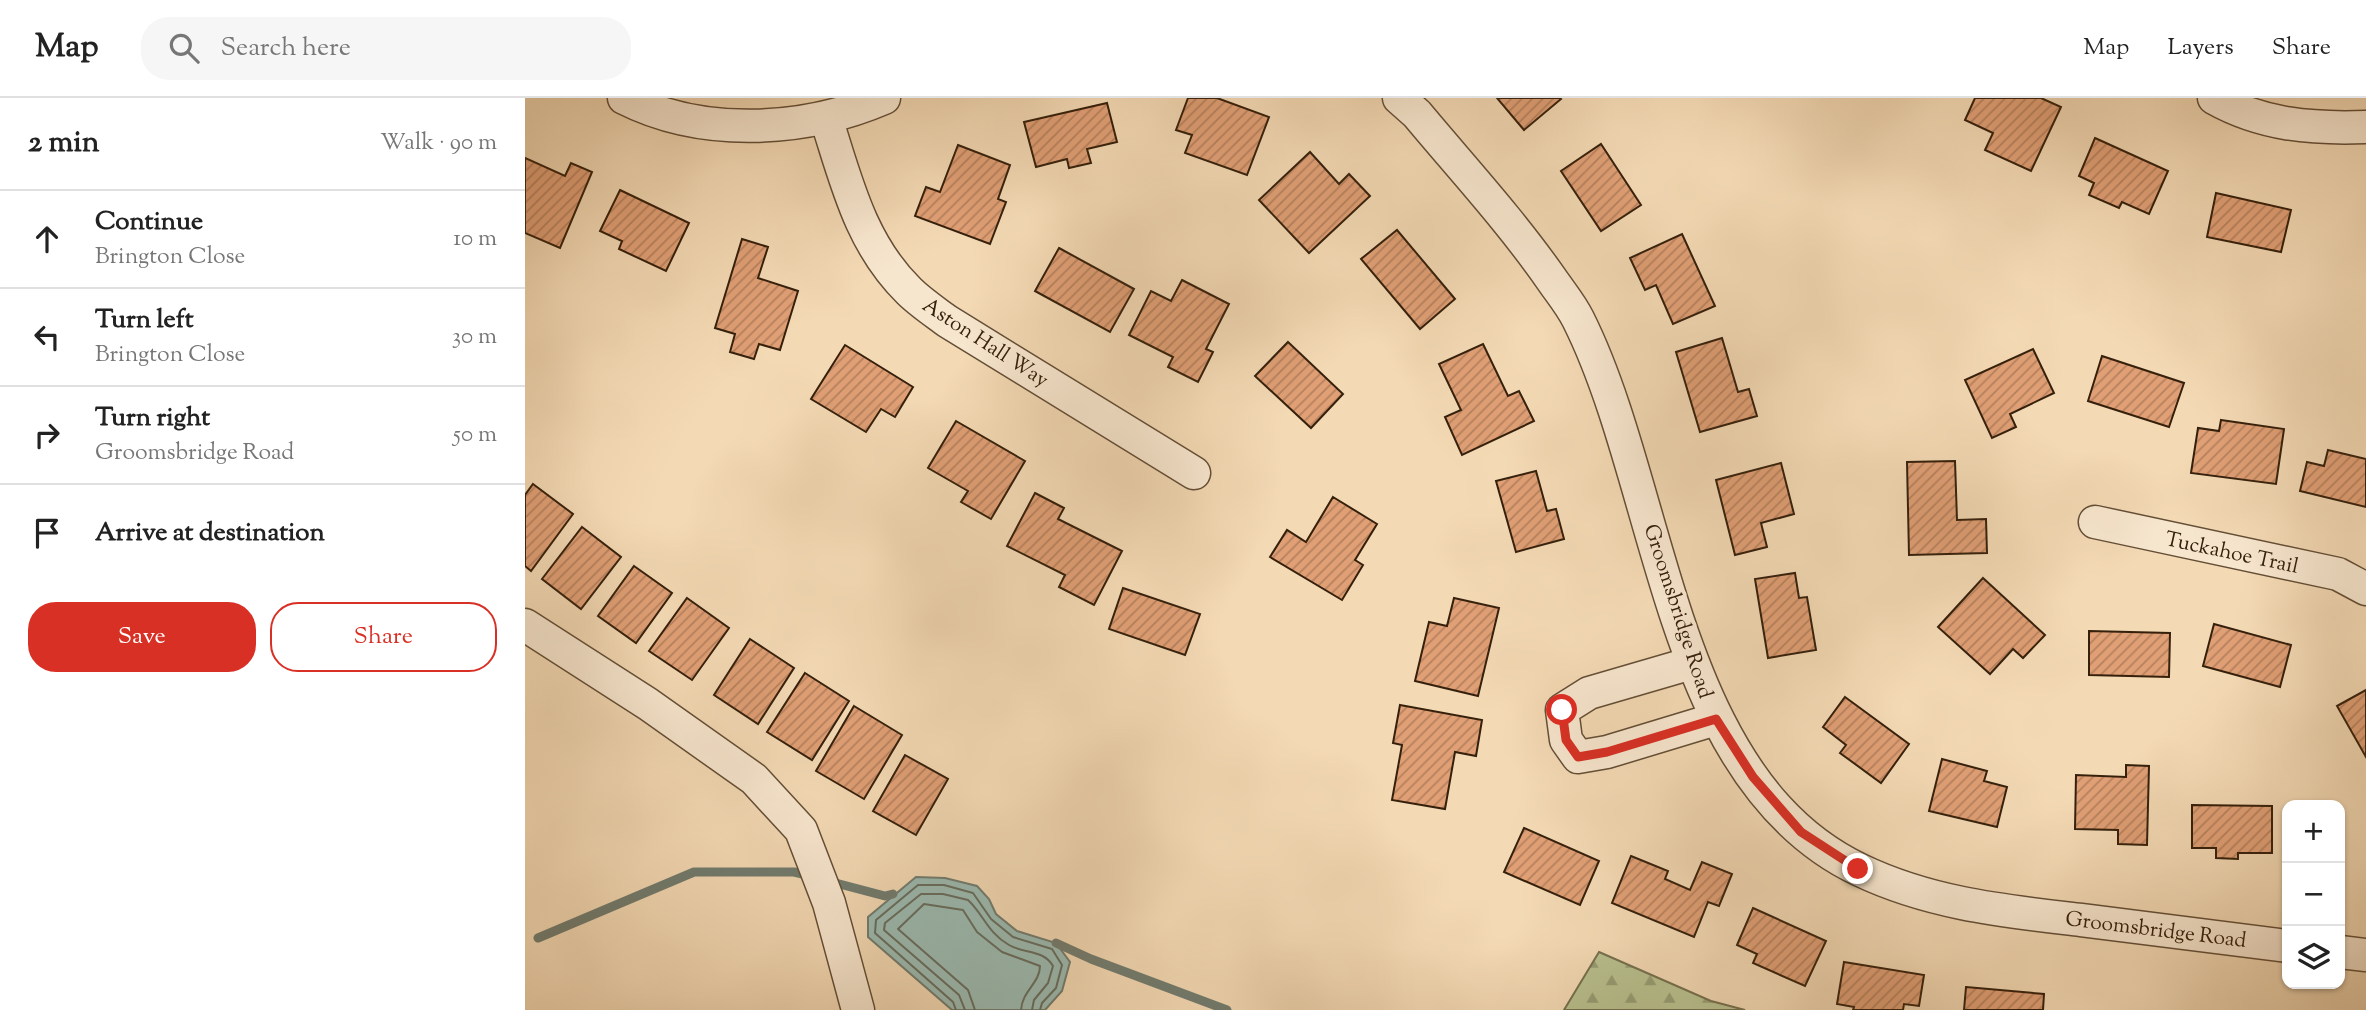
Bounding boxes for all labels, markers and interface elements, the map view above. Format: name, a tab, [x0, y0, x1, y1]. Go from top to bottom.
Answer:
search box	[141, 17, 631, 80]
text: Map	[35, 24, 99, 72]
icon: search	[165, 29, 203, 67]
text: Search here	[221, 30, 351, 67]
text: Map	[2083, 31, 2129, 65]
text: Layers	[2167, 31, 2234, 65]
text: Share	[2272, 31, 2331, 65]
text: 2 min	[28, 122, 100, 165]
text: Walk · 90 m	[380, 127, 497, 160]
text: Continue	[95, 204, 203, 241]
icon: ahead	[28, 220, 66, 258]
text: 10 m	[453, 223, 497, 256]
text: Brington Close	[95, 241, 245, 274]
street label: Aston Hall Way	[916, 292, 1054, 396]
text: Turn left	[95, 302, 194, 339]
icon: left	[28, 318, 66, 356]
text: 30 m	[452, 321, 497, 354]
text: Brington Close	[95, 339, 245, 372]
text: Turn right	[95, 400, 210, 437]
icon: right	[28, 416, 66, 454]
text: 50 m	[453, 419, 497, 452]
text: Groomsbridge Road	[95, 437, 294, 470]
icon: arrive	[28, 514, 66, 552]
text: Arrive at destination	[95, 515, 325, 552]
street label: Groomsbridge Road	[1635, 520, 1720, 703]
street label: Tuckahoe Trail	[2162, 525, 2301, 583]
button: Save	[28, 602, 256, 672]
button: Share	[270, 602, 497, 672]
route start	[1546, 694, 1577, 725]
map controls	[2282, 800, 2345, 989]
button: +	[2282, 800, 2345, 863]
route end	[1842, 853, 1873, 884]
button: −	[2282, 863, 2345, 926]
street label: Groomsbridge Road	[2064, 905, 2248, 957]
button: layers	[2282, 926, 2345, 989]

